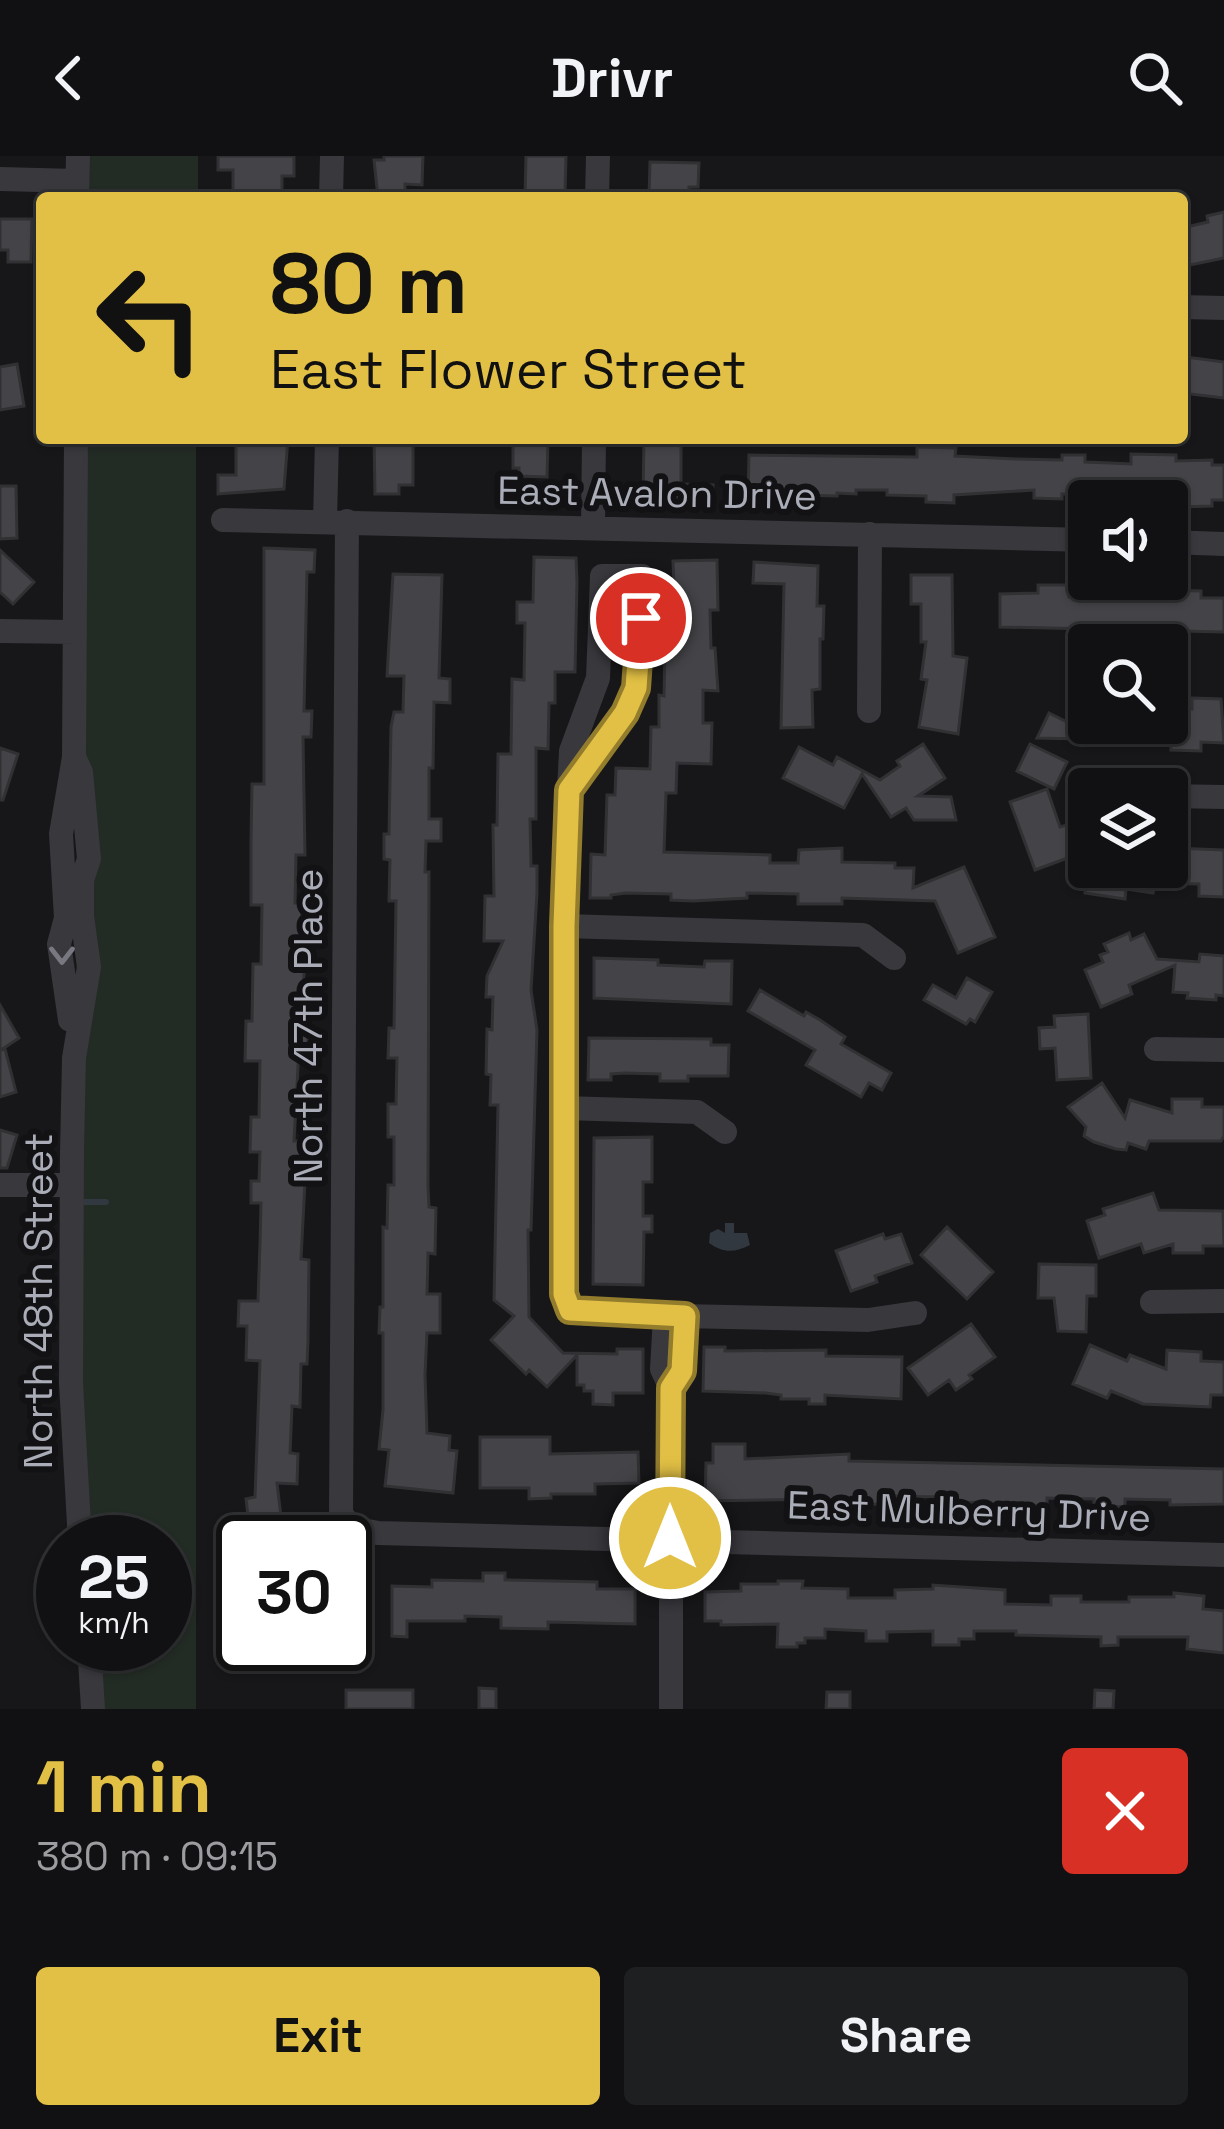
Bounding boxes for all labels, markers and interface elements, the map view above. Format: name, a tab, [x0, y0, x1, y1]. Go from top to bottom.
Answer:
text: Drivr	[551, 44, 673, 113]
icon: back	[36, 45, 102, 111]
icon: search	[1122, 45, 1188, 111]
text: 80 m	[270, 230, 468, 338]
icon: left	[72, 240, 228, 396]
text: East Flower Street	[270, 335, 747, 404]
street label: East Avalon Drive	[497, 466, 817, 520]
map controls	[1068, 480, 1188, 888]
button: sound	[1068, 480, 1188, 600]
pin	[590, 567, 692, 669]
icon: arrive	[608, 585, 674, 651]
button: search	[1068, 624, 1188, 744]
button: layers	[1068, 768, 1188, 888]
street label: North 47th Place	[284, 869, 333, 1183]
one-way arrow	[49, 947, 75, 965]
street label: North 48th Street	[14, 1133, 63, 1469]
position arrow	[607, 1475, 733, 1601]
street label: East Mulberry Drive	[786, 1480, 1152, 1542]
speed limit sign: 30	[216, 1515, 372, 1671]
text: 25	[78, 1539, 150, 1616]
text: km/h	[78, 1603, 150, 1642]
text: 1 min	[36, 1741, 212, 1833]
button: close	[1062, 1748, 1188, 1874]
text: 380 m · 09:15	[36, 1832, 278, 1881]
button: Exit	[36, 1967, 600, 2105]
button: Share	[624, 1967, 1188, 2105]

